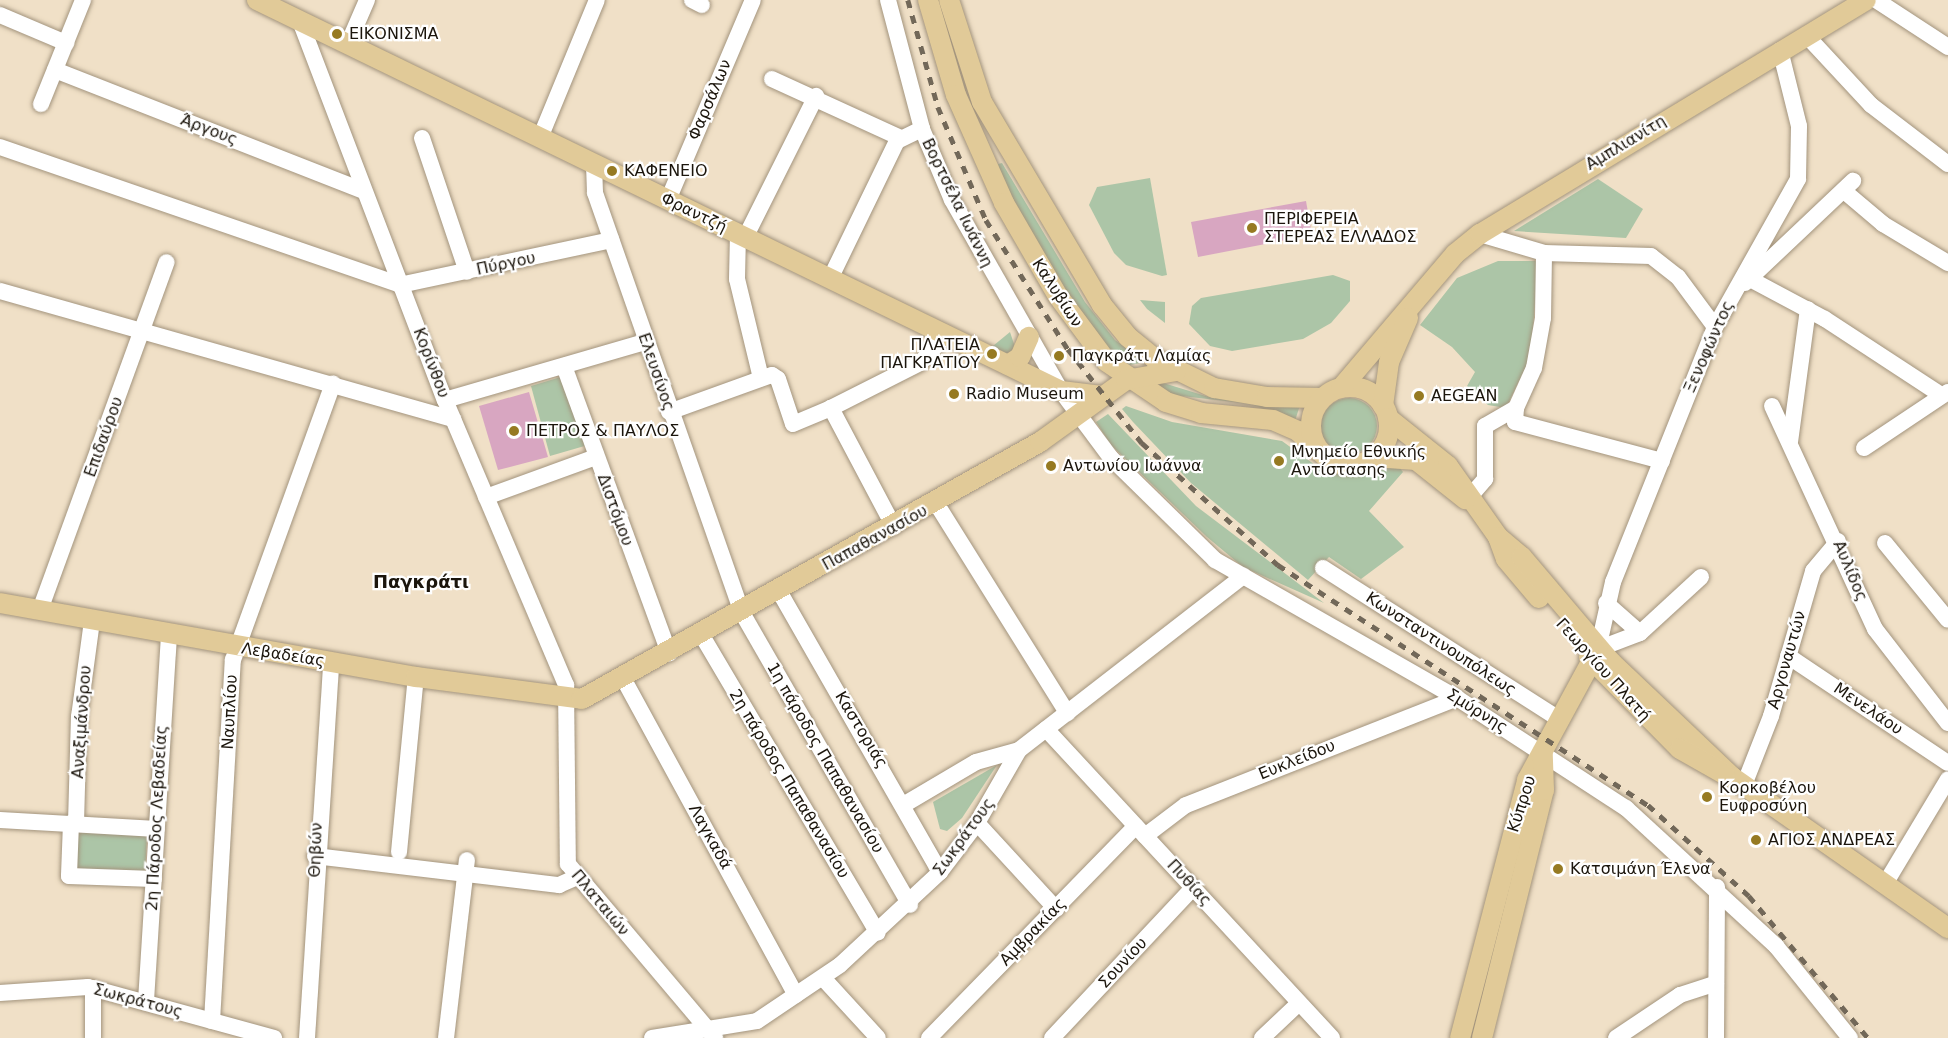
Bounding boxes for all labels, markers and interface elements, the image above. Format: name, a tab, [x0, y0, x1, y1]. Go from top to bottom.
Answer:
place label: ΕΙΚΟΝΙΣΜΑ	[349, 24, 438, 44]
marker: ΕΙΚΟΝΙΣΜΑ	[330, 27, 344, 41]
street label: Φαρσάλων	[684, 57, 736, 143]
street label: Άργους	[178, 110, 240, 150]
street label: Αμπλιανίτη	[1582, 112, 1670, 174]
street label: Βορτσέλα Ιωάννη	[917, 135, 997, 271]
place label: ΚΑΦΕΝΕΙΟ	[624, 161, 708, 181]
marker: ΚΑΦΕΝΕΙΟ	[605, 164, 619, 178]
street label: Φραντζή	[658, 189, 730, 237]
place label: ΠΕΡΙΦΕΡΕΙΑ ΣΤΕΡΕΑΣ ΕΛΛΑΔΟΣ	[1264, 209, 1416, 247]
marker: ΠΕΡΙΦΕΡΕΙΑ ΣΤΕΡΕΑΣ ΕΛΛΑΔΟΣ	[1245, 221, 1259, 235]
street label: Πύργου	[475, 248, 537, 280]
street label: Καλυβίων	[1028, 255, 1086, 331]
street label: Ξενοφώντος	[1680, 298, 1738, 396]
street label: Κορίνθου	[409, 325, 453, 401]
street label: Ελευσίνος	[634, 331, 678, 413]
place label: ΠΛΑΤΕΙΑ ΠΑΓΚΡΑΤΙΟΥ	[880, 335, 980, 373]
place label: Παγκράτι Λαμίας	[1072, 346, 1211, 366]
marker: ΠΛΑΤΕΙΑ ΠΑΓΚΡΑΤΙΟΥ	[985, 347, 999, 361]
marker: Παγκράτι Λαμίας	[1050, 347, 1068, 365]
place label: Radio Museum	[966, 384, 1084, 404]
place label: AEGEAN	[1431, 386, 1497, 406]
marker: Radio Museum	[947, 387, 961, 401]
marker: AEGEAN	[1412, 389, 1426, 403]
street label: Επιδαύρου	[81, 394, 127, 480]
place label: ΠΕΤΡΟΣ & ΠΑΥΛΟΣ	[526, 421, 679, 441]
marker: ΠΕΤΡΟΣ & ΠΑΥΛΟΣ	[507, 424, 521, 438]
place label: Μνημείο Εθνικής Αντίστασης	[1291, 442, 1426, 480]
marker: Μνημείο Εθνικής Αντίστασης	[1272, 454, 1286, 468]
place label: Αντωνίου Ιωάννα	[1063, 456, 1201, 476]
marker: Αντωνίου Ιωάννα	[1044, 459, 1058, 473]
street label: Διστόμου	[593, 471, 637, 549]
street label: Παπαθανασίου	[819, 501, 931, 575]
street label: Αυλίδος	[1829, 538, 1871, 604]
district label: Παγκράτι	[373, 571, 469, 593]
street label: Κωνσταντινουπόλεως	[1362, 588, 1520, 700]
street label: Αργοναυτών	[1764, 609, 1810, 711]
street label: Γεωργίου Πλατή	[1552, 615, 1654, 725]
street label: Λεβαδείας	[240, 639, 326, 671]
street label: 1η πάροδος Παπαθανασίου	[762, 659, 888, 857]
street label: Αναξιμάνδρου	[68, 665, 96, 779]
street label: Ναυπλίου	[218, 674, 242, 750]
street label: Μενελάου	[1830, 679, 1906, 739]
street label: Σμύρνης	[1443, 685, 1511, 737]
street label: 2η πάροδος Παπαθανασίου	[725, 686, 853, 882]
street label: Καστοριάς	[831, 688, 891, 772]
street label: 2η Πάροδος Λεβαδείας	[143, 725, 171, 911]
street label: Ευκλείδου	[1256, 736, 1338, 784]
street label: Κύπρου	[1504, 773, 1540, 835]
place label: Κορκοβέλου Ευφροσύνη	[1719, 778, 1816, 816]
marker: Κορκοβέλου Ευφροσύνη	[1700, 790, 1714, 804]
street label: Σωκράτους	[929, 794, 999, 880]
street label: Λαγκαδά	[684, 801, 736, 873]
street label: Θηβών	[305, 822, 327, 878]
place label: ΑΓΙΟΣ ΑΝΔΡΕΑΣ	[1768, 830, 1895, 850]
marker: ΑΓΙΟΣ ΑΝΔΡΕΑΣ	[1749, 833, 1763, 847]
street label: Πυθίας	[1163, 856, 1215, 910]
place label: Κατσιμάνη Έλενα	[1570, 859, 1711, 879]
marker: Κατσιμάνη Έλενα	[1551, 862, 1565, 876]
street label: Πλαταιών	[567, 866, 633, 940]
street label: Αμβρακίας	[996, 894, 1070, 970]
street label: Σουνίου	[1095, 934, 1151, 992]
street label: Σωκράτους	[91, 980, 185, 1022]

